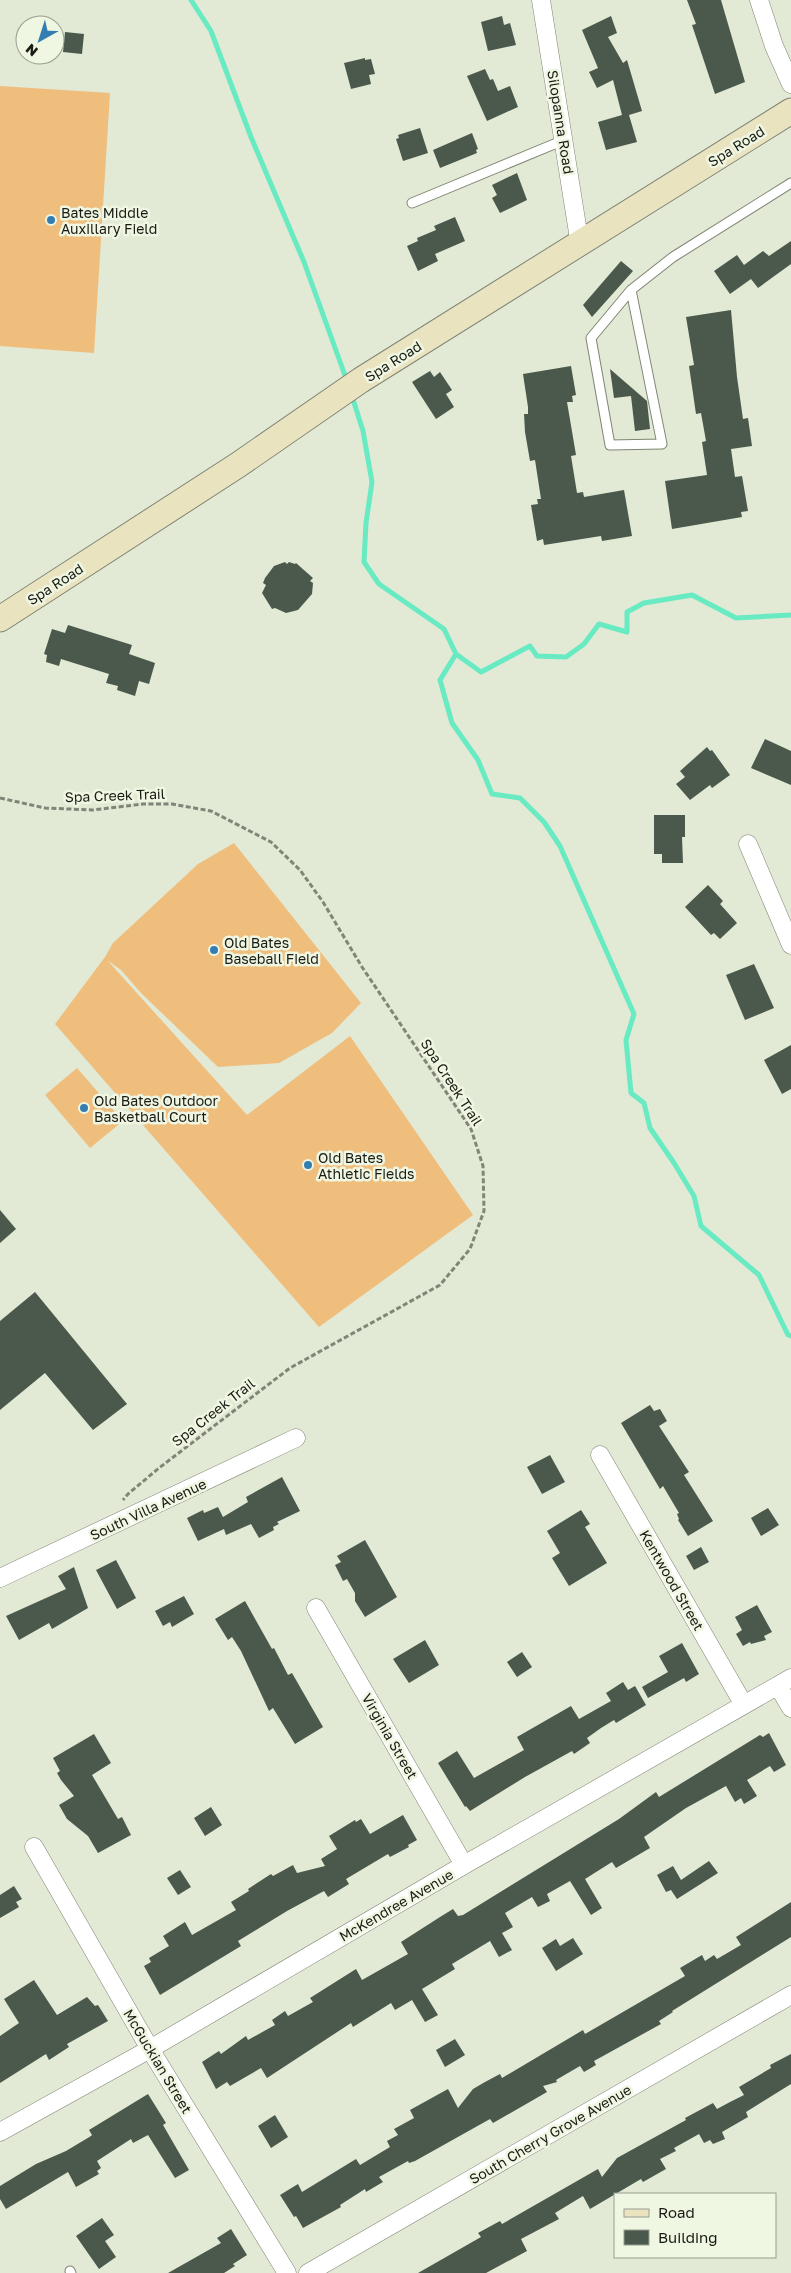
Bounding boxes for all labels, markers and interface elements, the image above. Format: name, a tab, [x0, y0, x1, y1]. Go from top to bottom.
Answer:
north arrow	[15, 15, 65, 65]
text: N	[22, 41, 41, 60]
street label: Silopanna Road	[544, 69, 578, 175]
street label: Spa Road	[705, 122, 767, 170]
place label: Bates Middle Auxillary Field	[61, 204, 157, 237]
marker: Bates Middle Auxillary Field	[45, 214, 57, 226]
street label: Spa Road	[362, 337, 424, 385]
street label: Spa Road	[24, 560, 86, 608]
street label: Spa Creek Trail	[65, 785, 165, 805]
place label: Old Bates Baseball Field	[224, 934, 319, 967]
marker: Old Bates Baseball Field	[208, 944, 220, 956]
street label: Spa Creek Trail	[418, 1035, 486, 1129]
place label: Old Bates Outdoor Basketball Court	[94, 1092, 218, 1125]
marker: Old Bates Outdoor Basketball Court	[78, 1102, 90, 1114]
place label: Old Bates Athletic Fields	[318, 1149, 415, 1182]
marker: Old Bates Athletic Fields	[302, 1159, 314, 1171]
street label: Spa Creek Trail	[168, 1374, 258, 1450]
street label: South Villa Avenue	[87, 1475, 209, 1543]
street label: Kentwood Street	[636, 1527, 708, 1633]
street label: Virginia Street	[359, 1690, 421, 1782]
street label: McKendree Avenue	[336, 1865, 456, 1945]
street label: McGuckian Street	[120, 2006, 196, 2116]
street label: South Cherry Grove Avenue	[466, 2081, 634, 2187]
legend	[614, 2193, 776, 2258]
text: Road	[658, 2203, 695, 2221]
text: Building	[658, 2228, 718, 2246]

